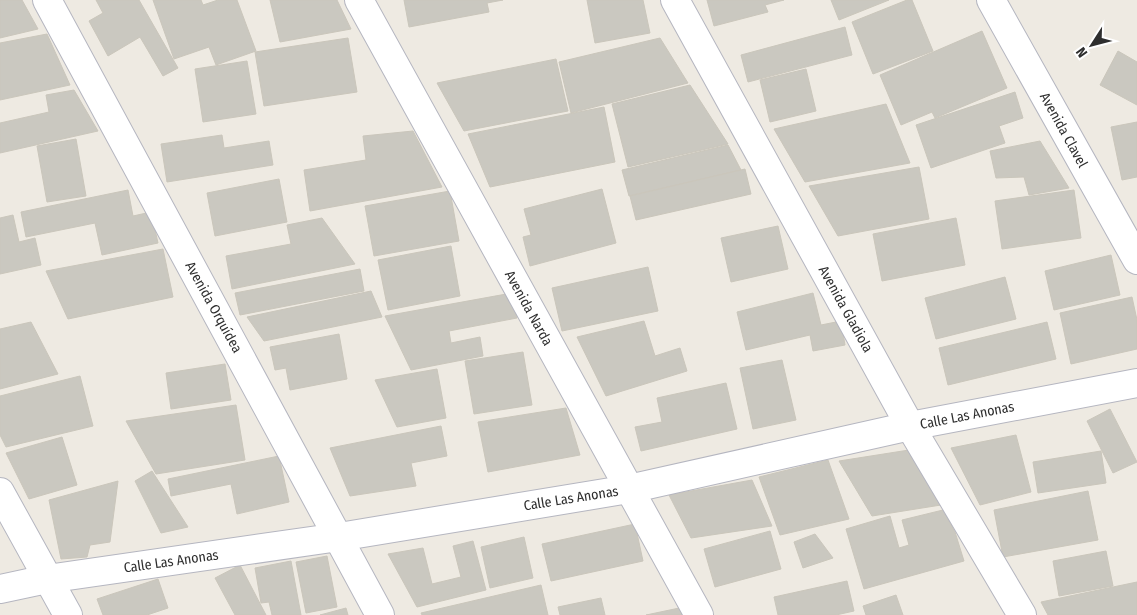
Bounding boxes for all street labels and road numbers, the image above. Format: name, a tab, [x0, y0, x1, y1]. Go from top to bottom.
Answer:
street label: Avenida Clavel	[1036, 90, 1091, 171]
street label: Avenida Orquídea	[181, 259, 246, 356]
street label: Avenida Gladiola	[815, 263, 876, 356]
street label: Avenida Narda	[501, 268, 556, 349]
street label: Calle Las Anonas	[919, 398, 1016, 433]
street label: Calle Las Anonas	[523, 483, 620, 514]
street label: Calle Las Anonas	[123, 546, 220, 577]

